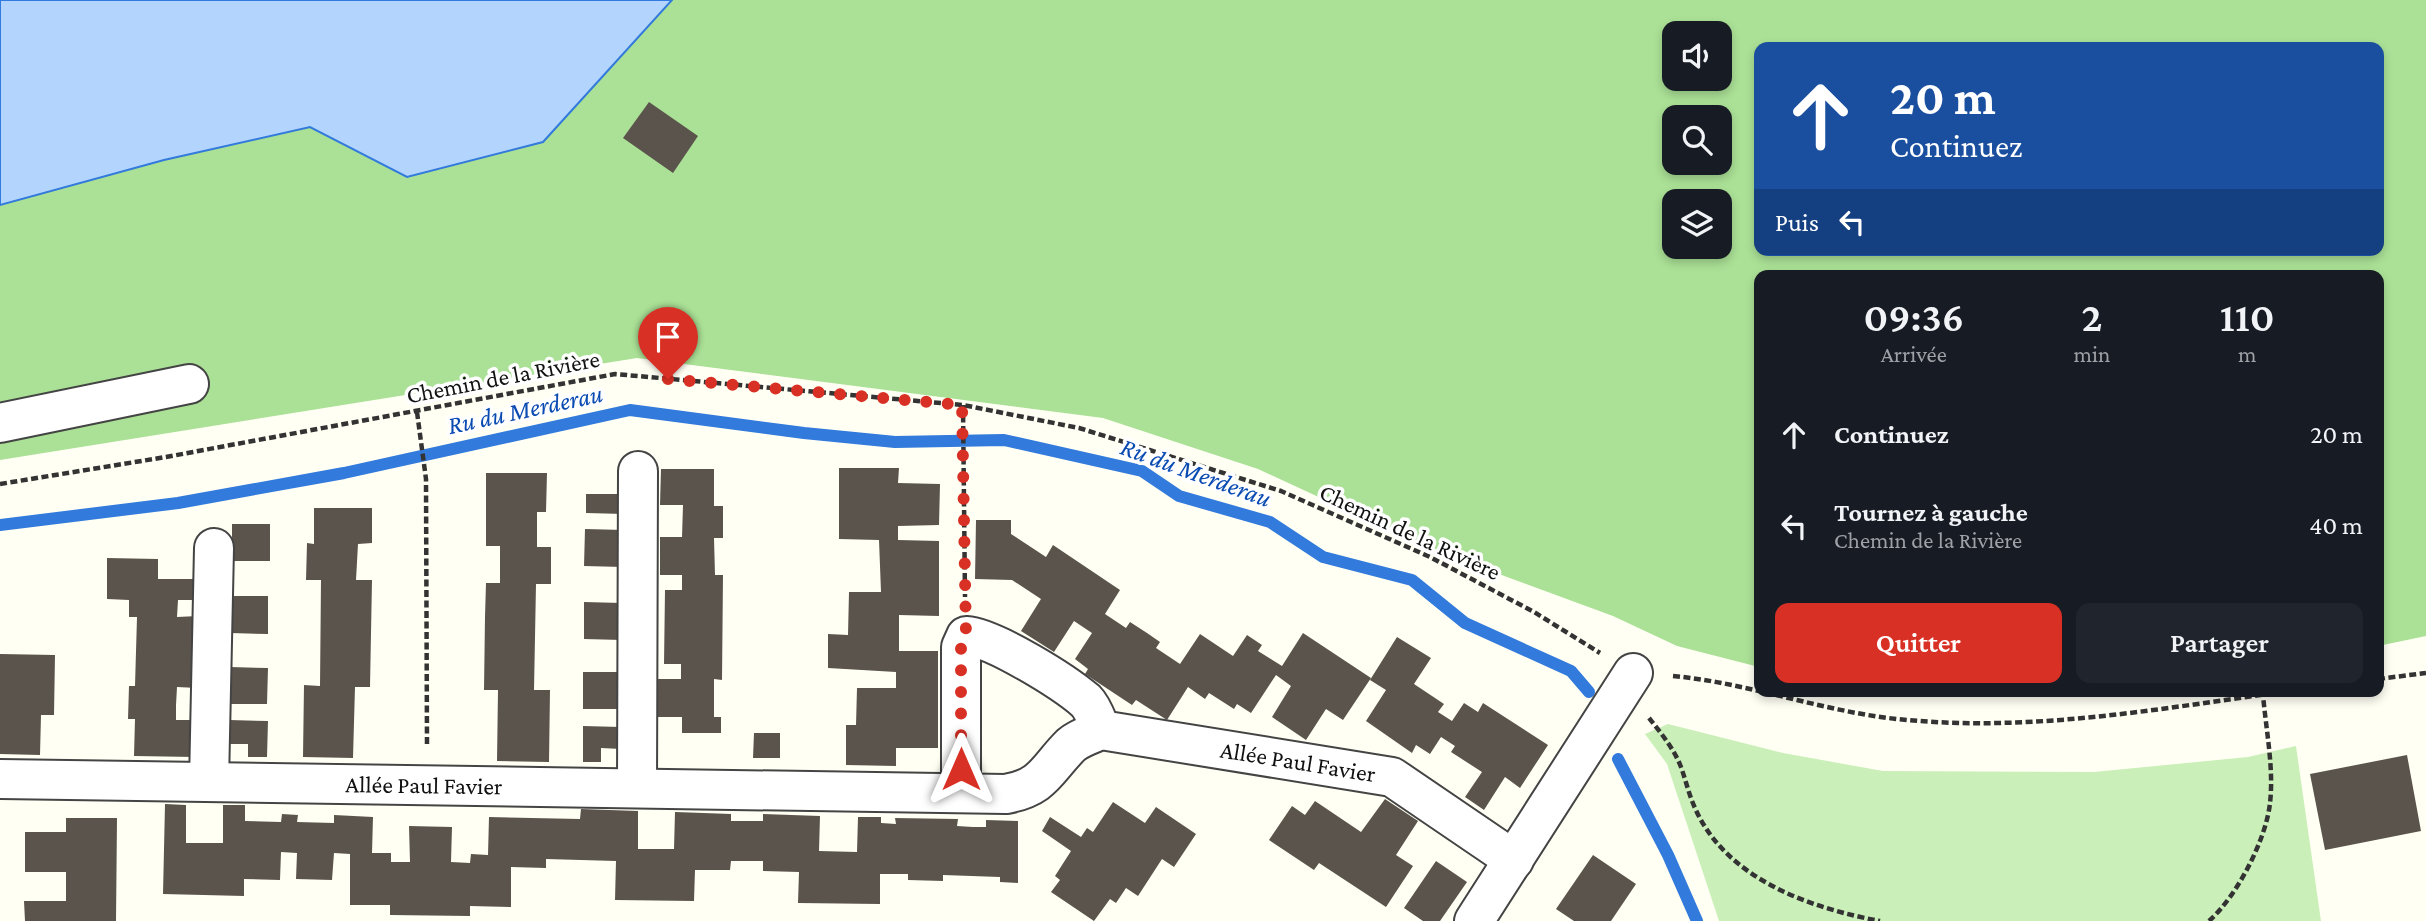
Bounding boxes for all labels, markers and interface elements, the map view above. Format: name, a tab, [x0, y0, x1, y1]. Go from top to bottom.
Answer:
map controls	[1662, 21, 1732, 259]
button: sound	[1662, 21, 1732, 91]
icon: ahead	[1775, 70, 1866, 161]
text: 20 m	[1890, 70, 1996, 125]
button: search	[1662, 105, 1732, 175]
text: Continuez	[1890, 128, 2023, 164]
button: layers	[1662, 189, 1732, 259]
icon: left	[1833, 203, 1871, 241]
text: Puis	[1775, 208, 1819, 237]
text: 09:36	[1863, 293, 1964, 340]
text: 2	[2081, 293, 2102, 340]
text: 110	[2220, 293, 2275, 340]
pin	[638, 307, 698, 379]
icon: arrive	[649, 318, 687, 356]
text: Arrivée	[1881, 341, 1947, 367]
text: min	[2073, 341, 2110, 367]
text: m	[2238, 341, 2256, 367]
street label: Chemin de la Rivière	[404, 345, 602, 408]
water label: Ru du Merderau	[445, 379, 605, 440]
icon: ahead	[1775, 416, 1813, 454]
text: Continuez	[1834, 420, 1949, 449]
text: 20 m	[2310, 420, 2363, 449]
water label: Ru du Merderau	[1117, 432, 1275, 513]
street label: Chemin de la Rivière	[1316, 478, 1505, 585]
text: Tournez à gauche	[1834, 498, 2028, 527]
icon: left	[1775, 507, 1813, 545]
text: 40 m	[2309, 511, 2363, 540]
text: Chemin de la Rivière	[1834, 527, 2022, 553]
button: Quitter	[1775, 603, 2062, 683]
button: Partager	[2076, 603, 2363, 683]
position arrow	[924, 732, 998, 806]
street label: Allée Paul Favier	[1218, 735, 1378, 787]
street label: Allée Paul Favier	[345, 770, 503, 799]

